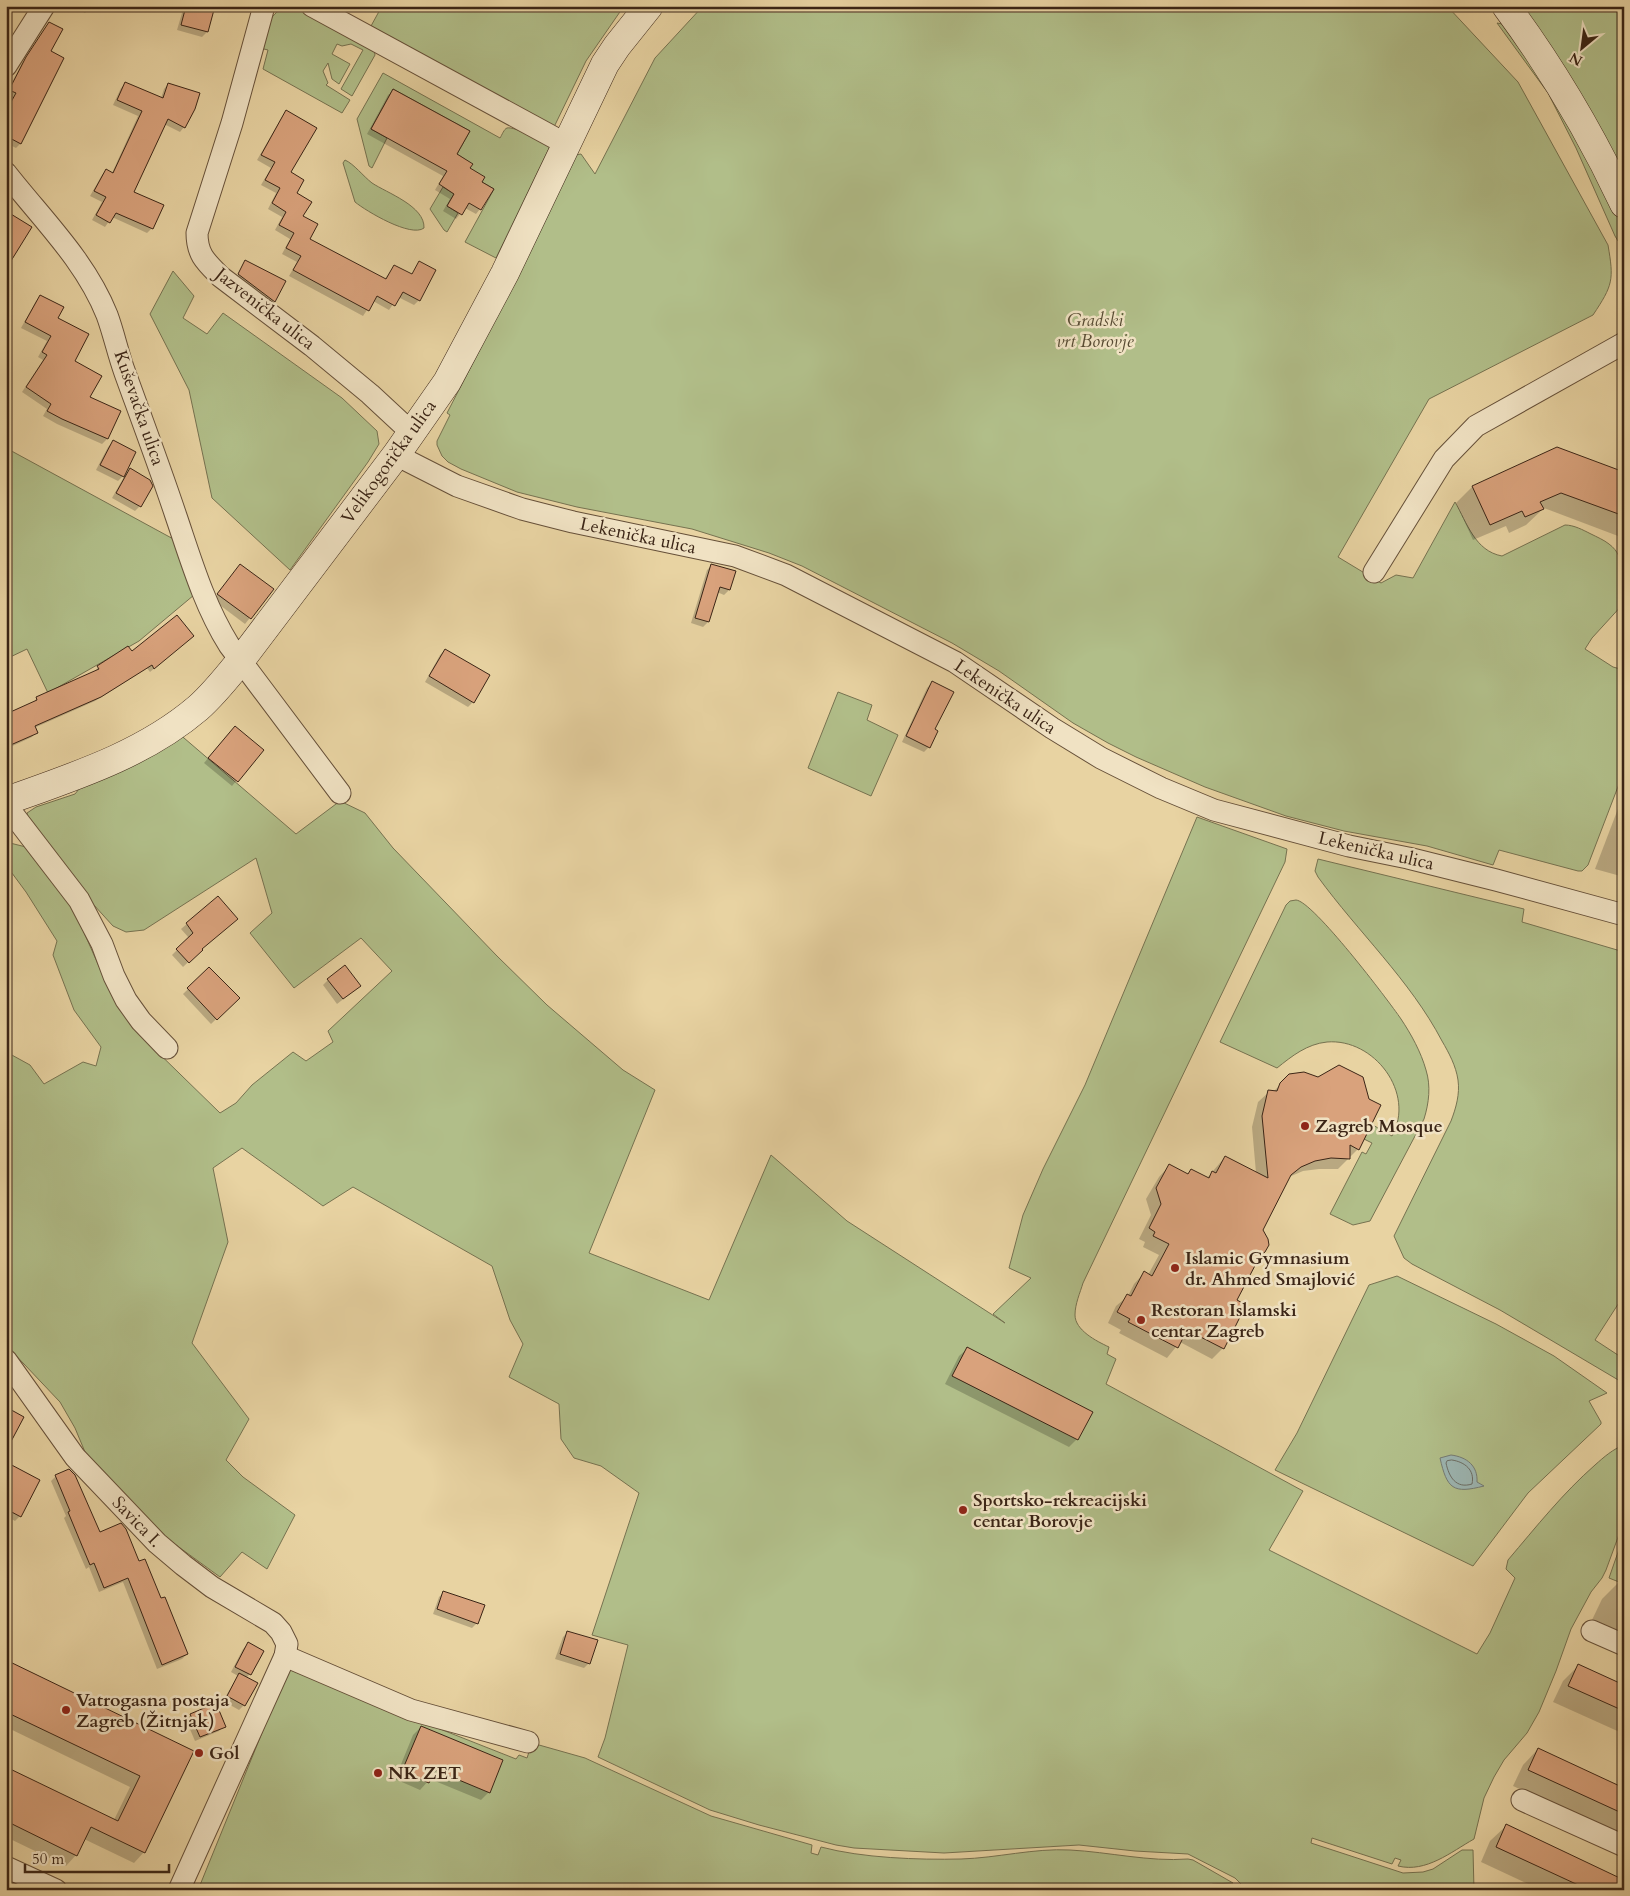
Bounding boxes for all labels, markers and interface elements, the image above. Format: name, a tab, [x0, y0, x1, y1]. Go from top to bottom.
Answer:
north arrow	[1558, 22, 1608, 72]
text: N	[1566, 48, 1586, 70]
street label: Jazvenička ulica	[207, 260, 320, 356]
park label: Gradski vrt Borovje	[1056, 308, 1135, 354]
street label: Kuševačka ulica	[108, 347, 170, 469]
street label: Velikogorička ulica	[335, 395, 443, 529]
street label: Lekenička ulica	[578, 511, 699, 561]
street label: Lekenička ulica	[949, 654, 1061, 741]
street label: Lekenička ulica	[1316, 826, 1437, 877]
place label: Zagreb Mosque	[1315, 1114, 1443, 1139]
marker: Zagreb Mosque	[1299, 1120, 1311, 1132]
place label: Islamic Gymnasium dr. Ahmed Smajlović	[1185, 1246, 1356, 1292]
marker: Islamic Gymnasium dr. Ahmed Smajlović	[1169, 1262, 1181, 1274]
place label: Restoran Islamski centar Zagreb	[1151, 1298, 1297, 1344]
marker: Restoran Islamski centar Zagreb	[1135, 1314, 1147, 1326]
place label: Sportsko-rekreacijski centar Borovje	[973, 1488, 1147, 1534]
street label: Savica I.	[106, 1491, 168, 1553]
marker: Sportsko-rekreacijski centar Borovje	[957, 1504, 969, 1516]
place label: Vatrogasna postaja Zagreb (Žitnjak)	[76, 1688, 229, 1734]
marker: Vatrogasna postaja Zagreb (Žitnjak)	[60, 1704, 72, 1716]
place label: Gol	[209, 1741, 239, 1766]
marker: Gol	[193, 1747, 205, 1759]
place label: NK ZET	[388, 1761, 461, 1786]
marker: NK ZET	[372, 1767, 384, 1779]
scale bar	[25, 1841, 169, 1873]
text: 50 m	[32, 1849, 64, 1869]

